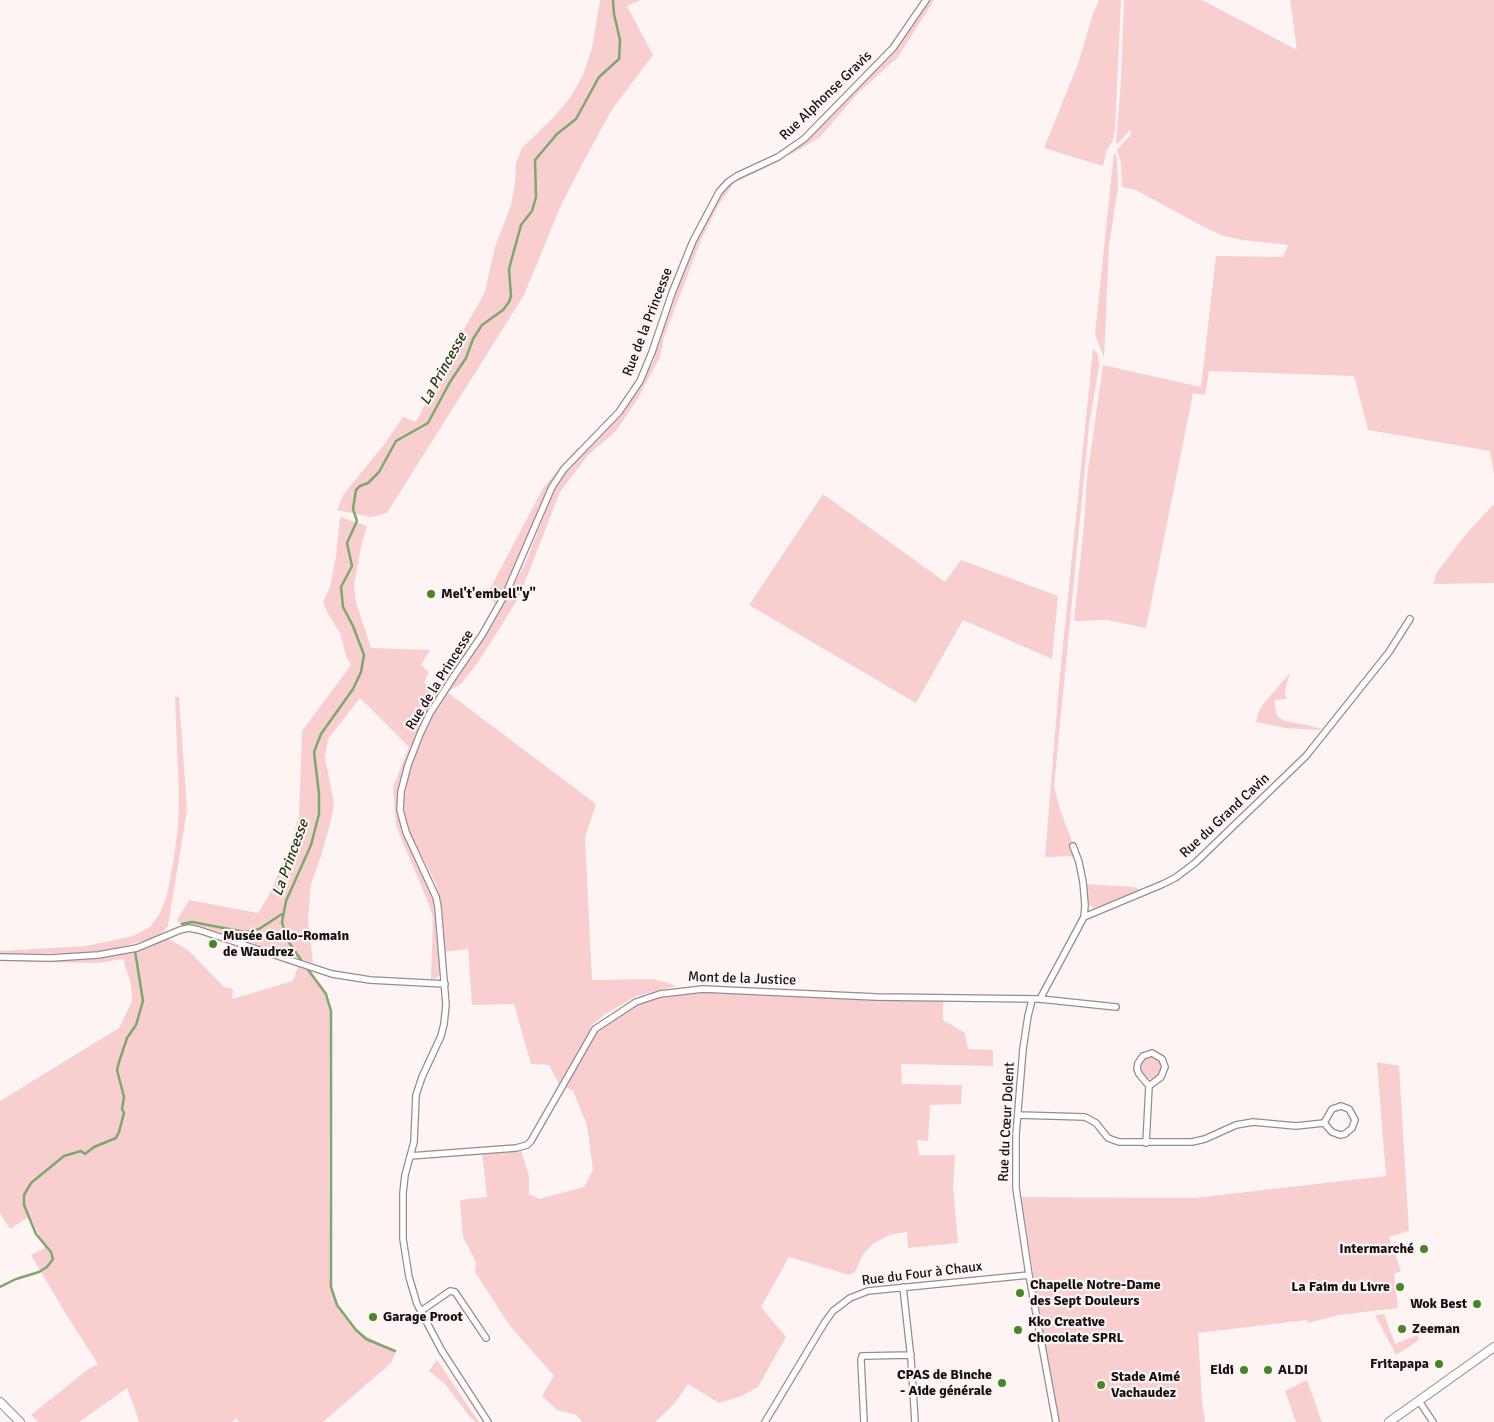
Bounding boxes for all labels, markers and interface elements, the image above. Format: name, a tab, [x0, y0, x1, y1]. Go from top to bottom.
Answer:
street label: Rue Alphonse Gravis	[776, 48, 876, 144]
street label: Rue de la Princesse	[620, 265, 676, 379]
water label: La Princesse	[417, 330, 471, 408]
place label: Mel't'embell"y"	[441, 586, 536, 602]
marker: Mel't'embell"y"	[425, 588, 437, 600]
street label: Rue de la Princesse	[402, 627, 478, 733]
street label: Rue du Grand Cavin	[1177, 770, 1273, 862]
water label: La Princesse	[269, 817, 313, 899]
place label: Musée Gallo-Romain de Waudrez	[223, 928, 349, 960]
marker: Musée Gallo-Romain de Waudrez	[207, 938, 219, 950]
street label: Mont de la Justice	[688, 969, 796, 989]
street label: Rue du Cœur Dolent	[995, 1062, 1019, 1182]
place label: Intermarché	[1339, 1241, 1414, 1257]
marker: Intermarché	[1418, 1243, 1430, 1255]
street label: Rue du Four à Chaux	[861, 1258, 983, 1290]
place label: Chapelle Notre-Dame des Sept Douleurs	[1030, 1277, 1161, 1310]
place label: La Faim du Livre	[1291, 1279, 1390, 1295]
marker: La Faim du Livre	[1394, 1281, 1406, 1293]
marker: Chapelle Notre-Dame des Sept Douleurs	[1014, 1287, 1026, 1299]
place label: Wok Best	[1410, 1296, 1467, 1312]
marker: Wok Best	[1471, 1298, 1483, 1310]
place label: Garage Proot	[383, 1309, 463, 1325]
marker: Garage Proot	[367, 1311, 379, 1323]
place label: Kko Creative Chocolate SPRL	[1028, 1314, 1124, 1346]
place label: Zeeman	[1412, 1321, 1460, 1337]
marker: Zeeman	[1396, 1323, 1408, 1335]
marker: Kko Creative Chocolate SPRL	[1012, 1324, 1024, 1336]
place label: Fritapapa	[1370, 1356, 1429, 1372]
marker: Fritapapa	[1433, 1358, 1445, 1370]
place label: Eldi	[1210, 1362, 1234, 1378]
place label: ALDI	[1278, 1362, 1308, 1378]
marker: Eldi	[1238, 1364, 1250, 1376]
marker: ALDI	[1262, 1364, 1274, 1376]
place label: CPAS de Binche - Aide générale	[897, 1367, 992, 1400]
place label: Stade Aimé Vachaudez	[1111, 1369, 1180, 1401]
marker: CPAS de Binche - Aide générale	[996, 1377, 1008, 1389]
marker: Stade Aimé Vachaudez	[1095, 1379, 1107, 1391]

